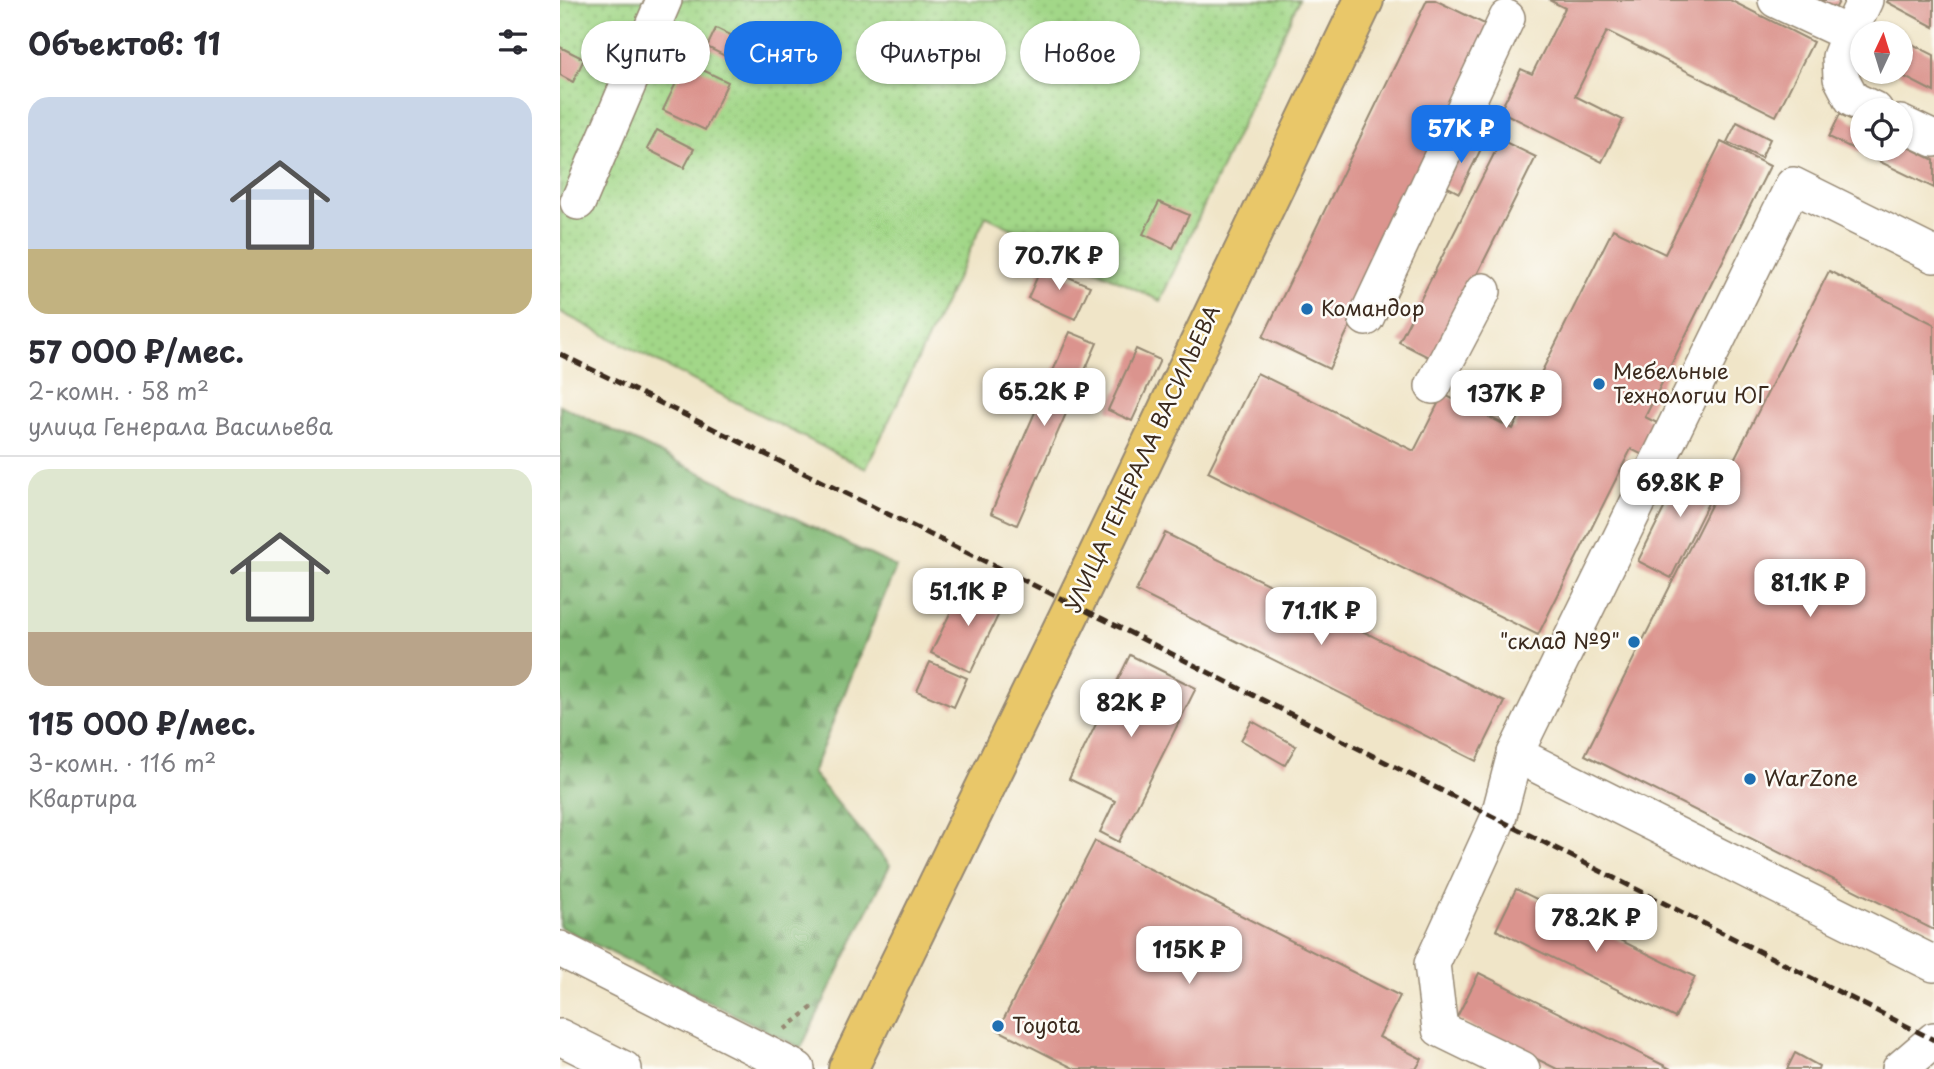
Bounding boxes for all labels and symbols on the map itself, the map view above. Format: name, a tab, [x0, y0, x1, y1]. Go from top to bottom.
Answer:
north arrow	[1850, 21, 1913, 84]
pin: 57K ₽	[1412, 106, 1510, 165]
pin: 70.7K ₽	[994, 232, 1124, 292]
place label: Командор	[1321, 291, 1424, 323]
street label: УЛИЦА ГЕНЕРАЛА ВАСИЛЬЕВА	[1056, 299, 1227, 617]
marker: Командор	[1299, 301, 1315, 317]
place label: Мебельные Технологии ЮГ	[1613, 354, 1769, 410]
pin: 65.2K ₽	[979, 368, 1109, 428]
pin: 137K ₽	[1449, 370, 1563, 430]
marker: Мебельные Технологии ЮГ	[1591, 376, 1607, 392]
pin: 69.8K ₽	[1615, 460, 1745, 519]
pin: 81.1K ₽	[1745, 560, 1875, 619]
pin: 51.1K ₽	[903, 568, 1033, 628]
pin: 71.1K ₽	[1256, 588, 1386, 647]
place label: "склад №9"	[1500, 624, 1620, 656]
marker: "склад №9"	[1626, 634, 1642, 650]
pin: 82K ₽	[1082, 680, 1180, 739]
place label: WarZone	[1764, 761, 1858, 793]
marker: WarZone	[1742, 771, 1758, 787]
pin: 78.2K ₽	[1531, 894, 1661, 954]
pin: 115K ₽	[1132, 926, 1246, 986]
place label: Toyota	[1012, 1008, 1080, 1040]
marker: Toyota	[990, 1018, 1006, 1034]

